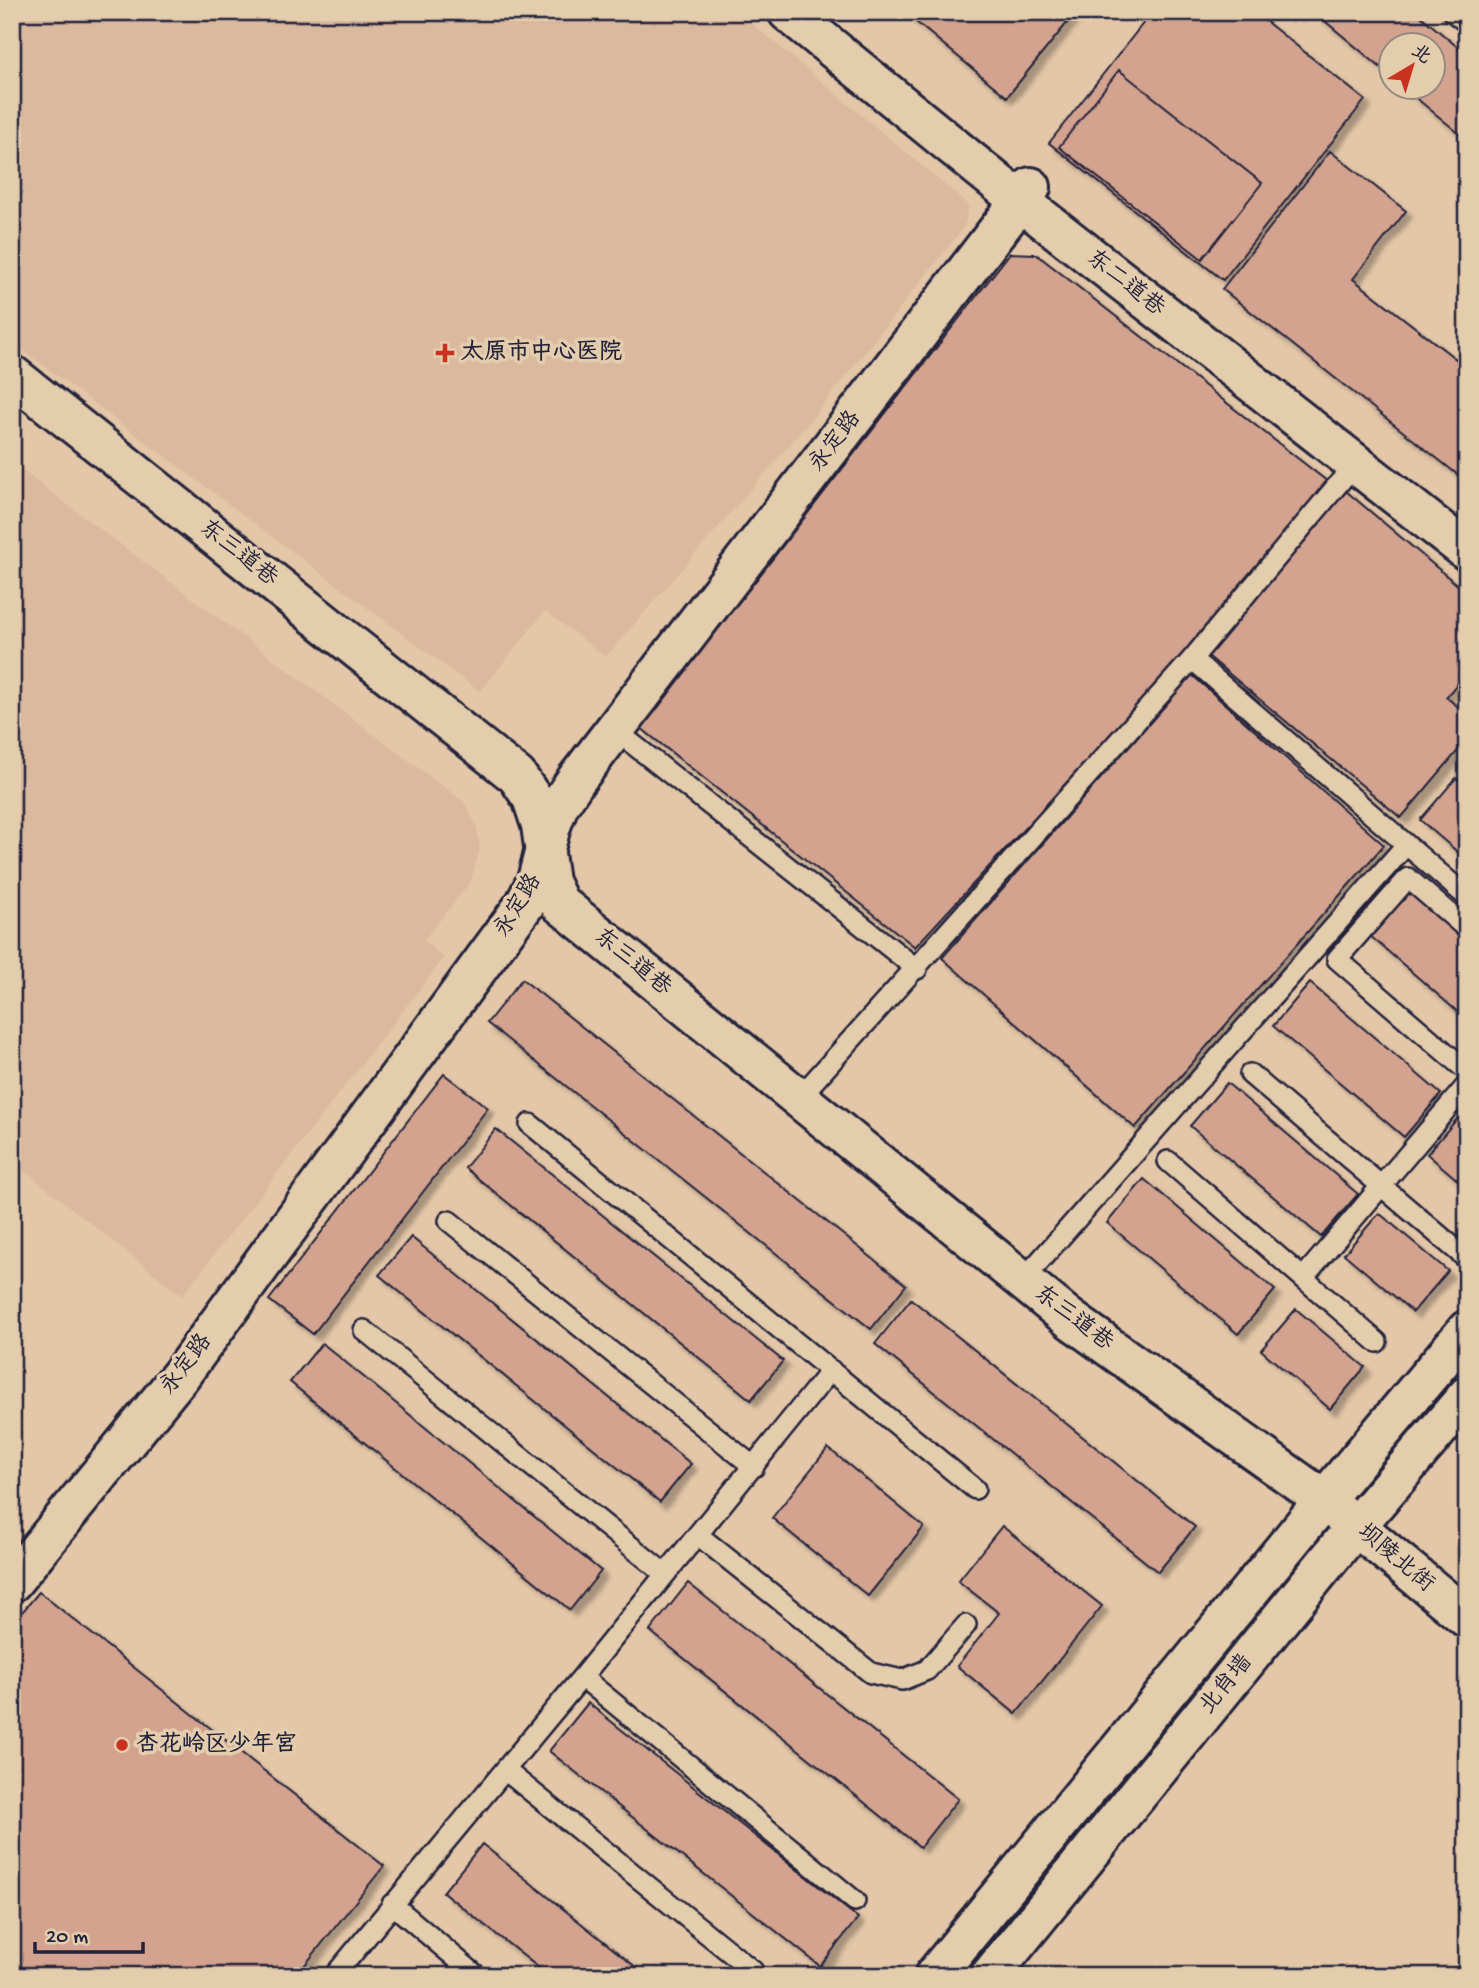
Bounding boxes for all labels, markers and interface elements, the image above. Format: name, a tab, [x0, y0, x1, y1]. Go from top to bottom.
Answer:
north arrow	[1378, 32, 1448, 102]
text: 北	[1406, 40, 1435, 70]
street label: 东二道巷	[1080, 244, 1171, 324]
place label: 太原市中心医院	[461, 338, 622, 367]
marker: 太原市中心医院	[435, 343, 455, 363]
street label: 永定路	[804, 406, 868, 478]
street label: 东三道巷	[193, 514, 284, 594]
street label: 永定路	[489, 869, 548, 943]
street label: 东三道巷	[588, 923, 678, 1003]
street label: 东三道巷	[1028, 1280, 1119, 1358]
street label: 永定路	[155, 1329, 219, 1401]
street label: 坝陵北街	[1351, 1518, 1440, 1599]
street label: 北肖墙	[1194, 1649, 1259, 1720]
place label: 杏花岭区少年宫	[136, 1730, 297, 1759]
marker: 杏花岭区少年宫	[114, 1737, 130, 1753]
scale bar	[35, 1911, 144, 1955]
text: 20 m	[46, 1926, 88, 1951]

